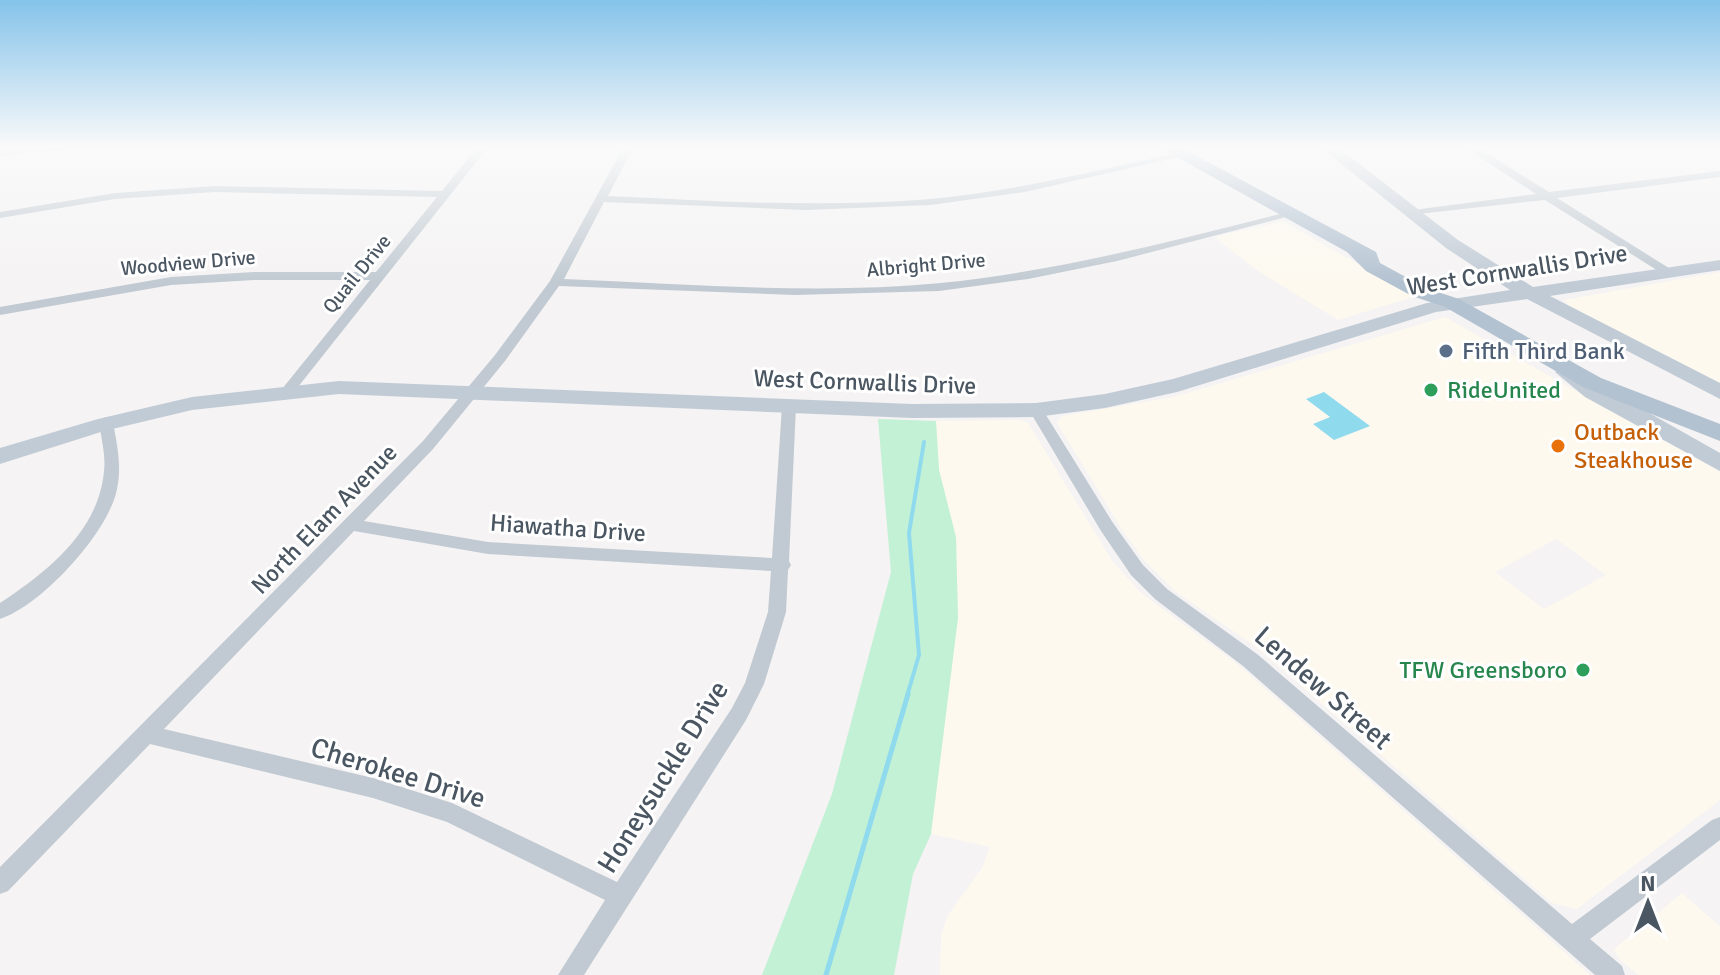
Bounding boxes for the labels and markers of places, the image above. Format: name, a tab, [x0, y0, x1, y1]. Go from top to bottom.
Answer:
place label: Fifth Third Bank	[1462, 336, 1625, 366]
marker: Fifth Third Bank	[1437, 342, 1455, 360]
place label: RideUnited	[1447, 375, 1561, 405]
marker: RideUnited	[1422, 381, 1440, 399]
place label: Outback Steakhouse	[1574, 417, 1693, 475]
marker: Outback Steakhouse	[1549, 437, 1567, 455]
place label: TFW Greensboro	[1400, 655, 1567, 685]
marker: TFW Greensboro	[1574, 661, 1592, 679]

